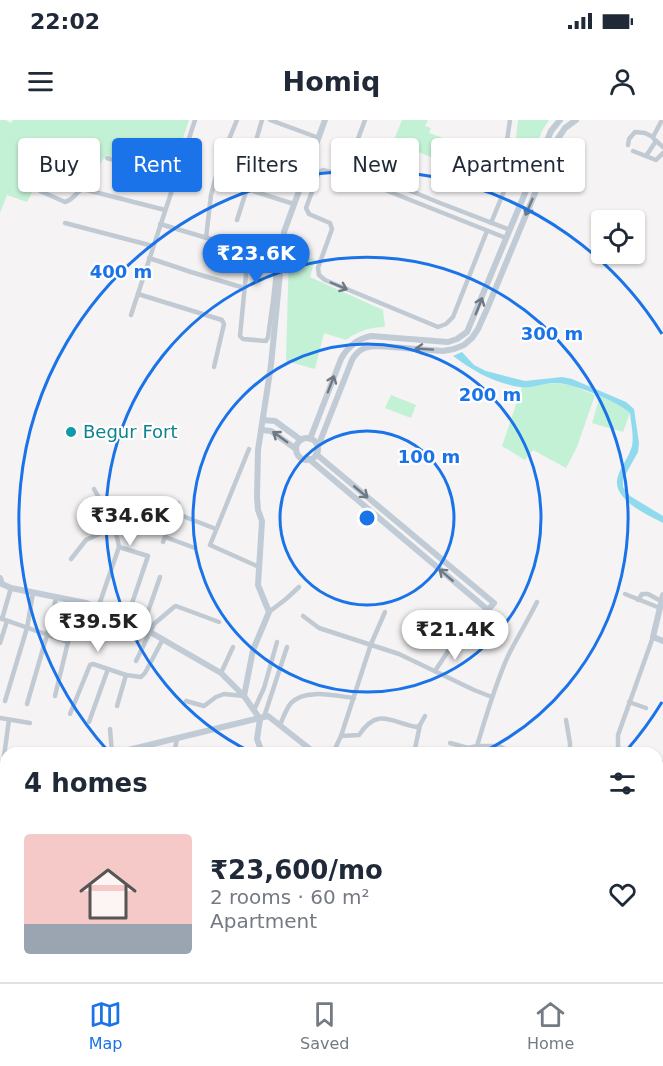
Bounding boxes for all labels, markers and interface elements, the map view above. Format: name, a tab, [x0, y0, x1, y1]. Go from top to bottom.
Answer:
text: 22:02	[30, 9, 100, 34]
icon: menu	[24, 65, 57, 98]
icon: person	[606, 65, 639, 98]
text: Homiq	[283, 66, 380, 97]
chip: Buy	[18, 138, 100, 192]
chip: Rent	[112, 138, 202, 192]
chip: Filters	[214, 138, 319, 192]
chip: New	[331, 138, 419, 192]
chip: Apartment	[431, 138, 585, 192]
one-way arrow	[523, 197, 534, 215]
map controls	[591, 210, 645, 264]
button: locate	[591, 210, 645, 264]
pin: ₹23.6K	[207, 234, 305, 285]
text: ₹23.6K	[217, 241, 295, 265]
text: 400 m	[90, 261, 152, 282]
one-way arrow	[330, 281, 348, 292]
one-way arrow	[474, 297, 485, 315]
text: 300 m	[521, 323, 583, 344]
one-way arrow	[415, 344, 434, 355]
one-way arrow	[326, 376, 337, 394]
text: 200 m	[459, 384, 521, 405]
place label: Begur Fort	[83, 421, 178, 442]
marker: Begur Fort	[64, 425, 78, 439]
one-way arrow	[272, 431, 288, 443]
text: 100 m	[398, 446, 460, 467]
one-way arrow	[353, 485, 368, 499]
pin: ₹34.6K	[81, 496, 179, 547]
text: ₹34.6K	[91, 503, 169, 527]
centre of rings	[357, 508, 377, 528]
one-way arrow	[439, 568, 454, 582]
pin: ₹39.5K	[49, 602, 147, 653]
text: ₹39.5K	[59, 609, 137, 633]
pin: ₹21.4K	[406, 610, 504, 661]
text: ₹21.4K	[416, 617, 494, 641]
icon: filters	[606, 767, 639, 800]
text: 4 homes	[24, 768, 148, 798]
text: ₹23,600/mo	[210, 855, 383, 885]
icon: home	[72, 858, 144, 930]
icon: heart	[606, 878, 639, 911]
text: 2 rooms · 60 m²	[210, 885, 370, 909]
text: Apartment	[210, 909, 317, 933]
tab: Map	[89, 998, 123, 1053]
tab: Saved	[300, 998, 349, 1053]
tab: Home	[527, 998, 574, 1053]

